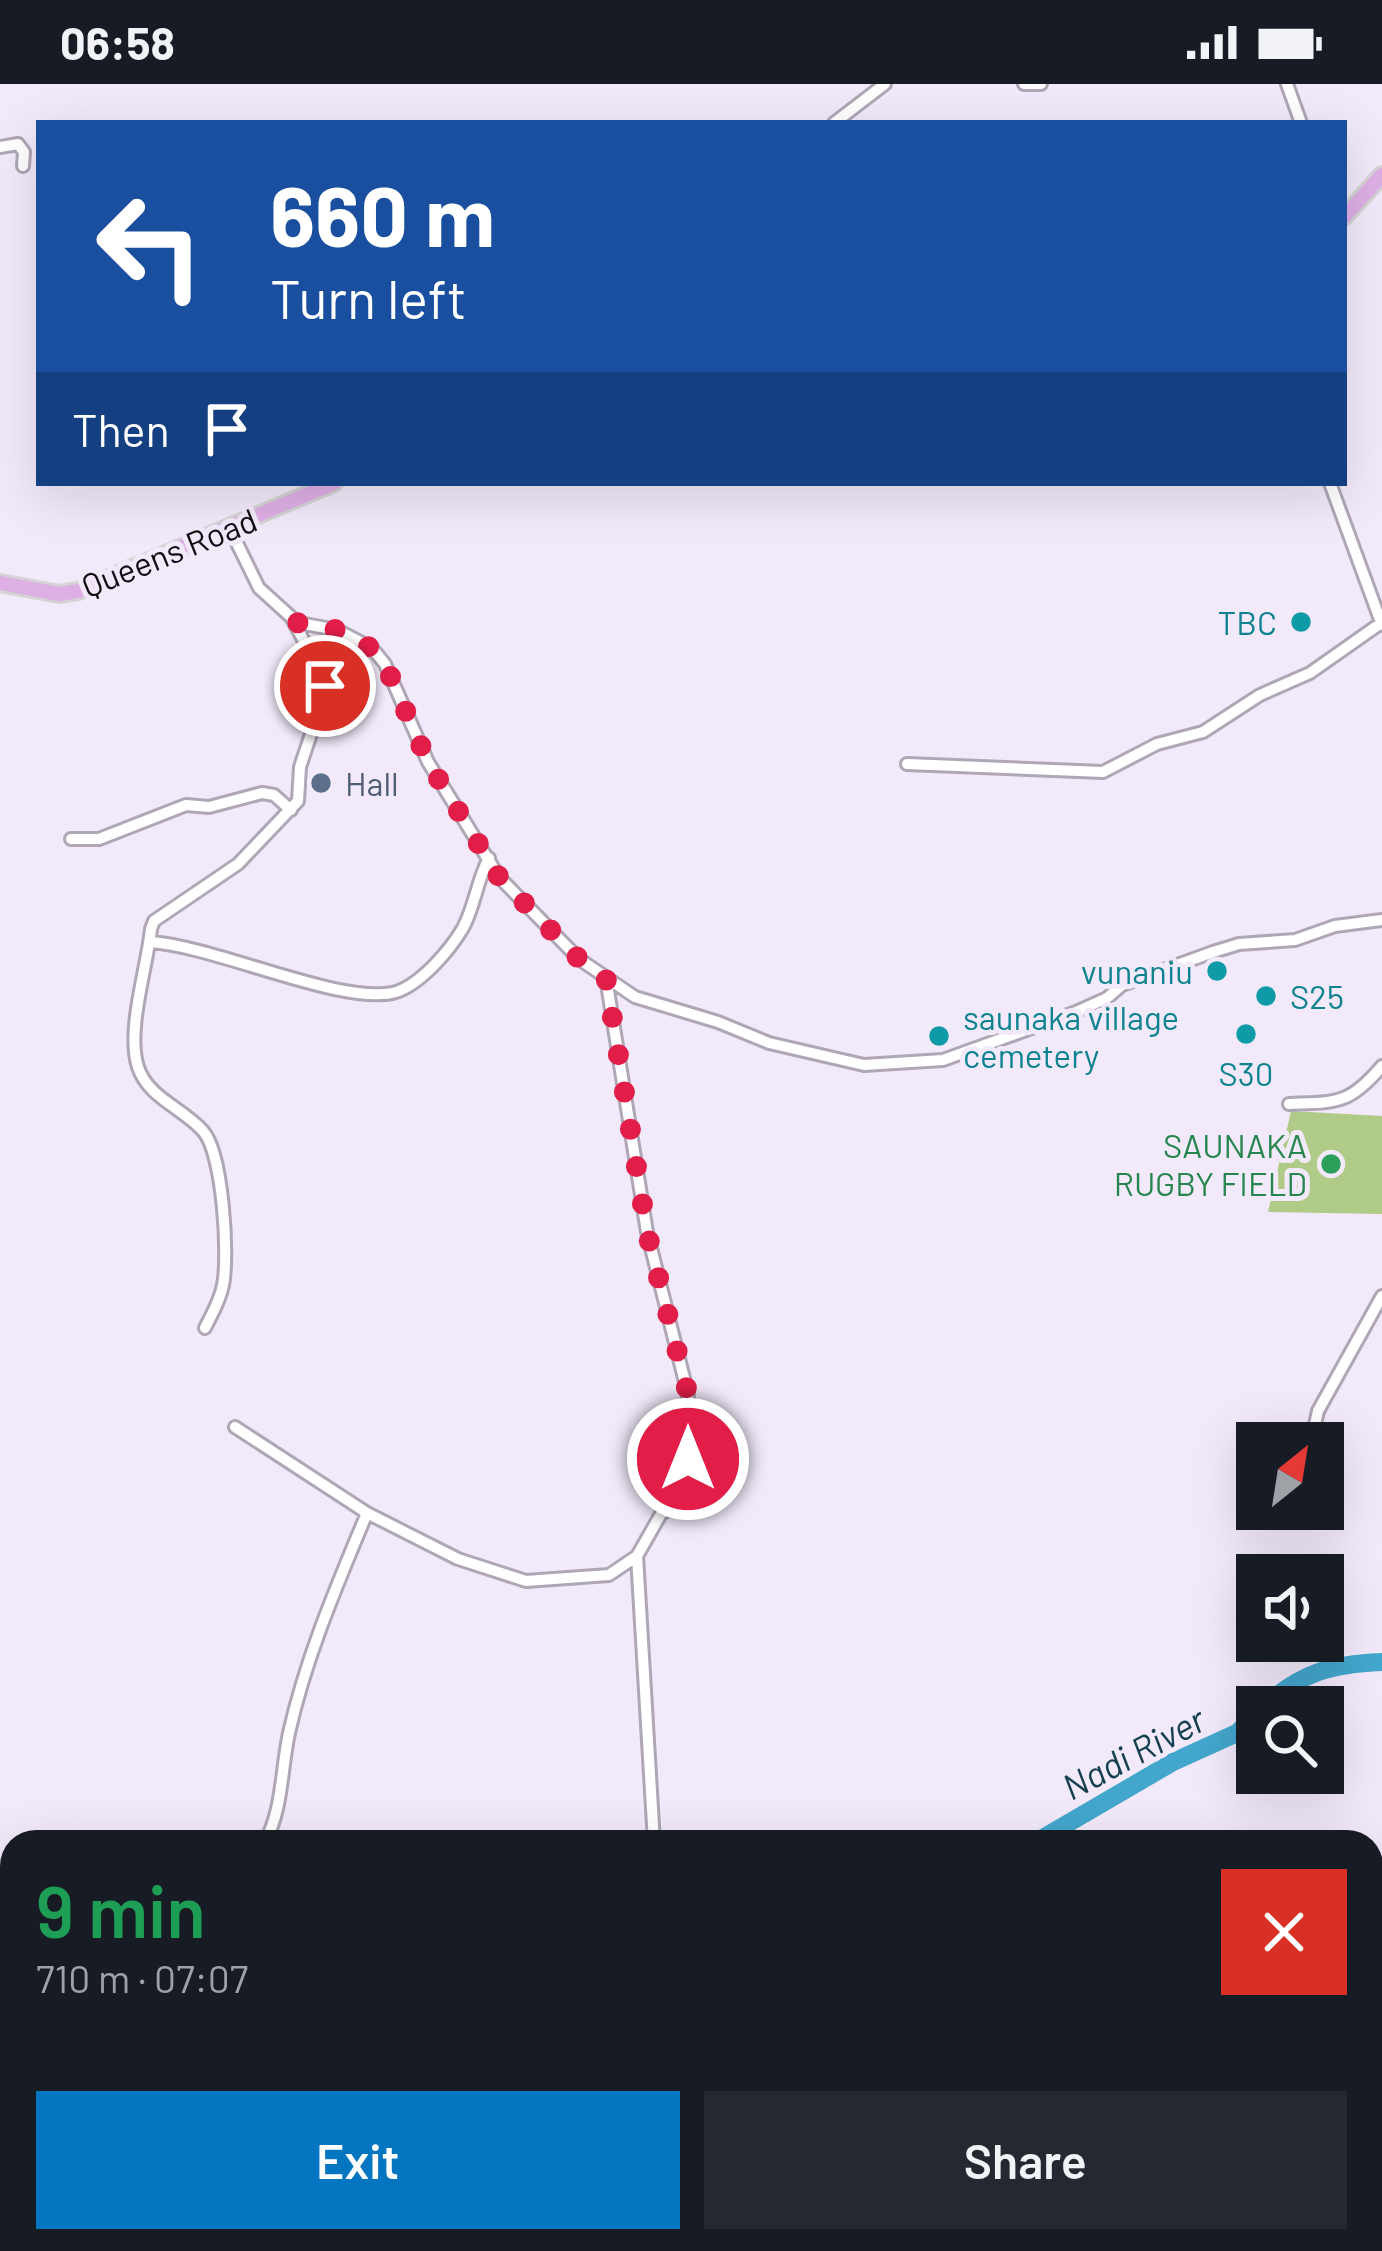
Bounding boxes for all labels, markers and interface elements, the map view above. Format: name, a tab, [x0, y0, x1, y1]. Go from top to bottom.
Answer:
text: 06:58	[60, 15, 175, 69]
text: 660 m	[270, 163, 495, 264]
icon: left	[72, 168, 228, 324]
text: Turn left	[270, 265, 467, 330]
icon: arrive	[194, 396, 260, 462]
text: Then	[72, 402, 170, 456]
street label: Queens Road	[76, 499, 262, 605]
place label: TBC	[1218, 602, 1277, 642]
marker: TBC	[1288, 609, 1314, 635]
pin	[274, 635, 376, 737]
icon: arrive	[292, 653, 358, 719]
place label: Hall	[345, 763, 399, 803]
marker: Hall	[308, 770, 334, 796]
place label: vunaniu	[1081, 951, 1193, 991]
marker: vunaniu	[1204, 958, 1230, 984]
place label: S25	[1290, 976, 1344, 1016]
marker: S25	[1253, 983, 1279, 1009]
place label: saunaka village cemetery	[963, 997, 1179, 1075]
marker: S30	[1233, 1021, 1259, 1047]
marker: saunaka village cemetery	[926, 1023, 952, 1049]
place label: S30	[1219, 1053, 1273, 1093]
place label: SAUNAKA RUGBY FIELD	[1114, 1125, 1307, 1203]
marker: SAUNAKA RUGBY FIELD	[1318, 1151, 1344, 1177]
position arrow	[625, 1396, 751, 1522]
north arrow	[1236, 1422, 1344, 1530]
map controls	[1236, 1422, 1344, 1794]
button: sound	[1236, 1554, 1344, 1662]
button: search	[1236, 1686, 1344, 1794]
water label: Nadi River	[1054, 1696, 1213, 1807]
text: 9 min	[36, 1866, 206, 1952]
button: close	[1221, 1869, 1347, 1995]
text: 710 m · 07:07	[36, 1954, 248, 2001]
button: Exit	[36, 2091, 680, 2229]
button: Share	[704, 2091, 1347, 2229]

